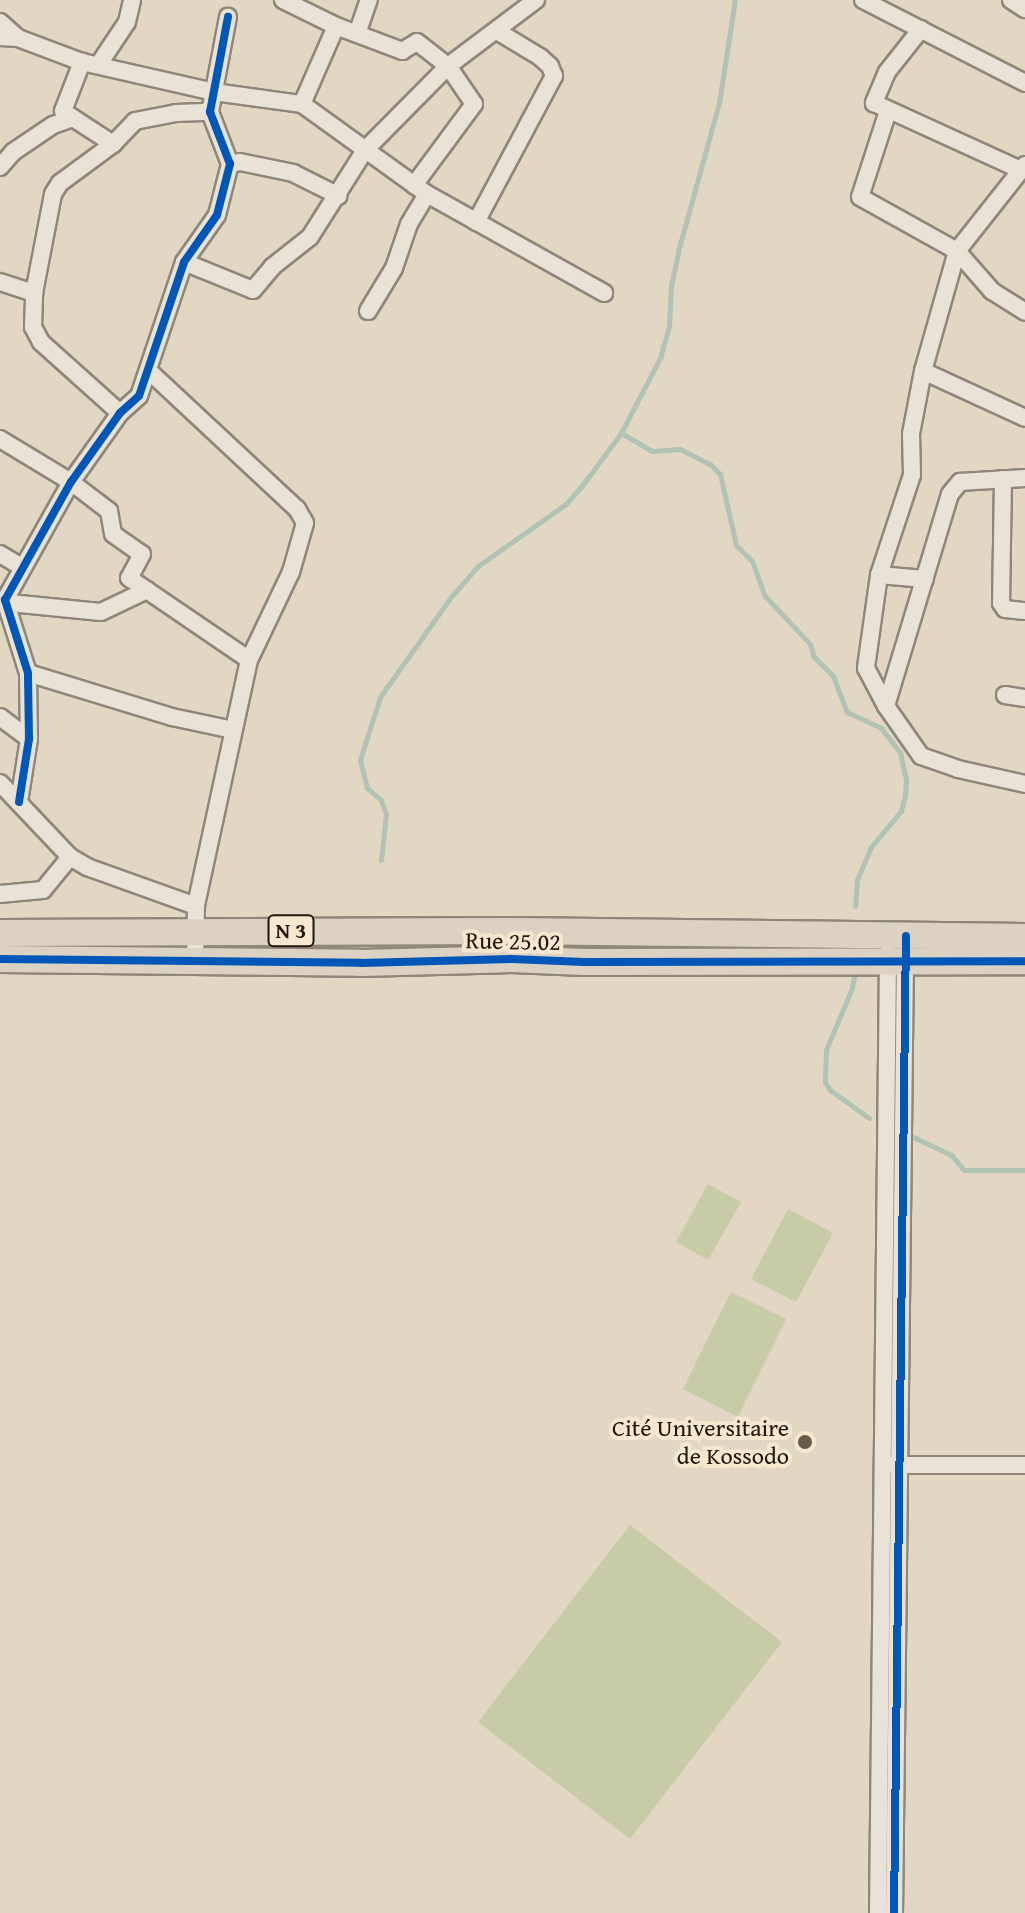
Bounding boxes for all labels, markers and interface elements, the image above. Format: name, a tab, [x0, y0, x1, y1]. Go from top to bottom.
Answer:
road number: N 3	[267, 913, 315, 949]
street label: Rue 25.02	[465, 926, 561, 956]
place label: Cité Universitaire de Kossodo	[612, 1414, 789, 1470]
marker: Cité Universitaire de Kossodo	[796, 1433, 814, 1451]

